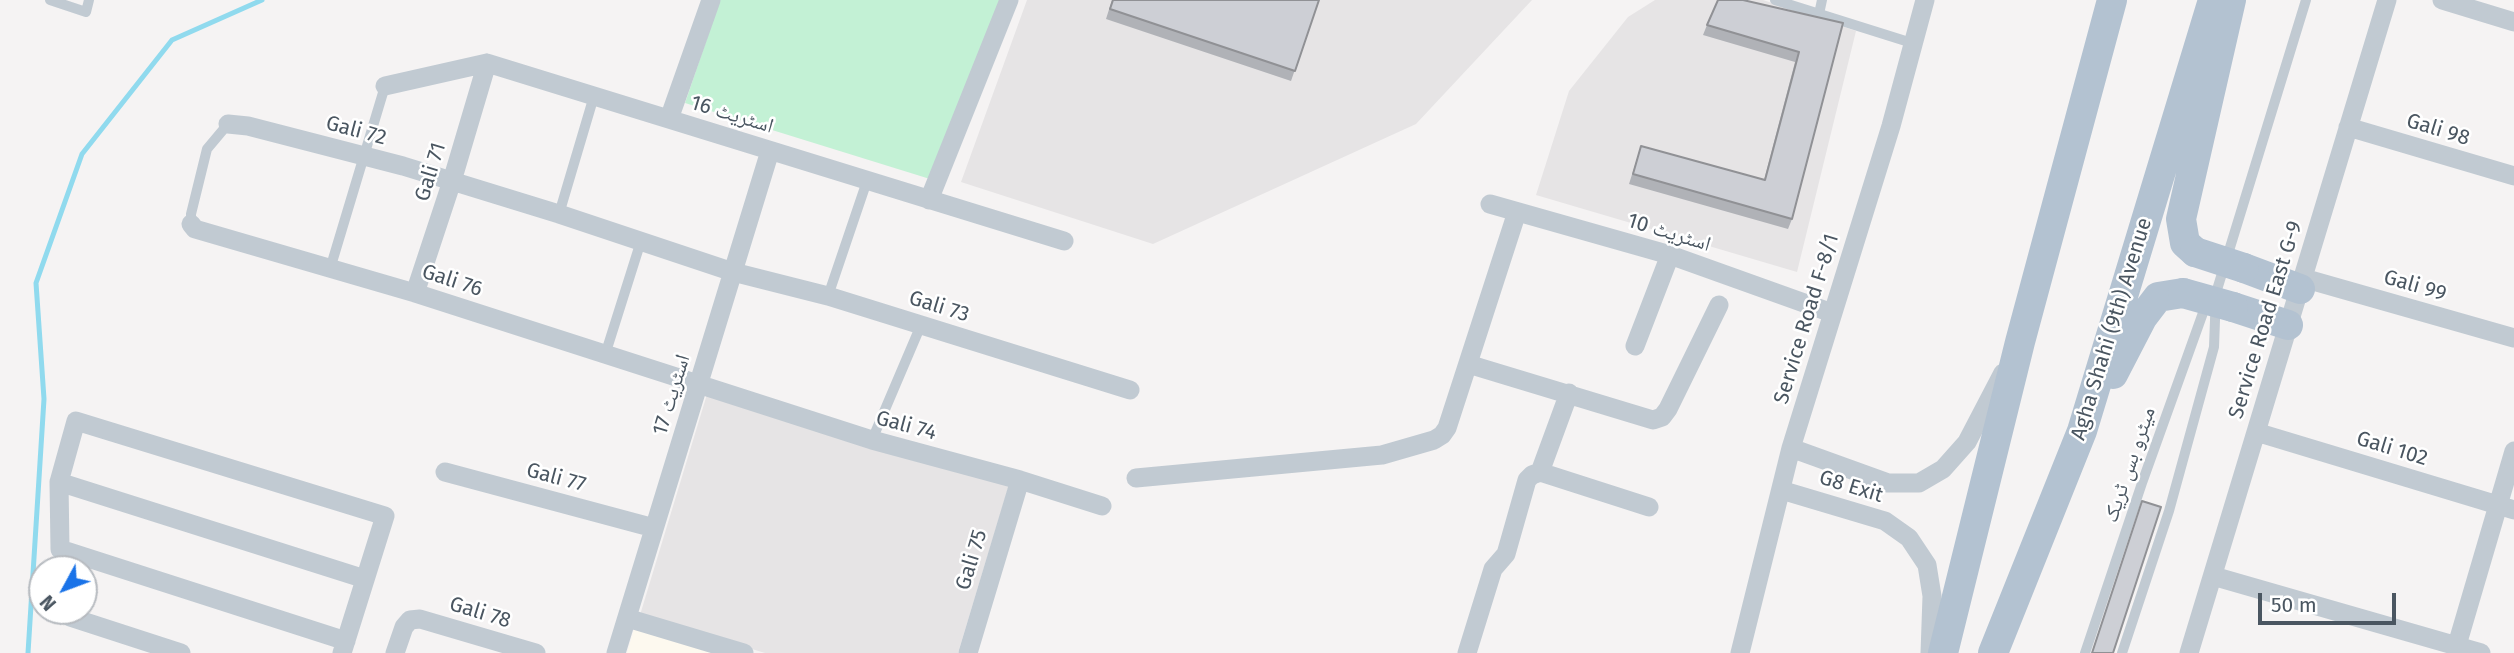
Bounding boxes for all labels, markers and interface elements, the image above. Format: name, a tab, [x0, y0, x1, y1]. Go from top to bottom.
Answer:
street label: اسٹریٹ 16	[688, 91, 776, 139]
street label: Gali 98	[2403, 108, 2473, 152]
street label: Gali 72	[323, 111, 389, 151]
street label: Gali 71	[410, 140, 452, 204]
street label: اسٹریٹ 10	[1624, 208, 1714, 258]
street label: Agha Shahi (9th) Avenue	[2066, 215, 2158, 443]
street label: Service Road East G-9	[2224, 218, 2308, 422]
street label: Service Road F-8/1	[1769, 231, 1845, 407]
street label: Gali 76	[419, 259, 485, 303]
street label: Gali 99	[2381, 265, 2449, 307]
street label: Gali 73	[906, 286, 972, 328]
street label: اسٹریٹ 17	[648, 352, 696, 438]
street label: میٹرو بس ٹریک	[2098, 404, 2162, 526]
street label: Gali 74	[873, 406, 939, 446]
street label: Gali 102	[2353, 426, 2431, 472]
street label: Gali 77	[523, 458, 589, 498]
street label: G8 Exit	[1816, 465, 1886, 509]
street label: Gali 75	[951, 527, 993, 593]
north arrow	[28, 555, 98, 625]
scale bar	[2262, 580, 2400, 624]
text: N	[35, 590, 61, 615]
street label: Gali 78	[446, 592, 514, 634]
text: 50 m	[2271, 592, 2317, 618]

